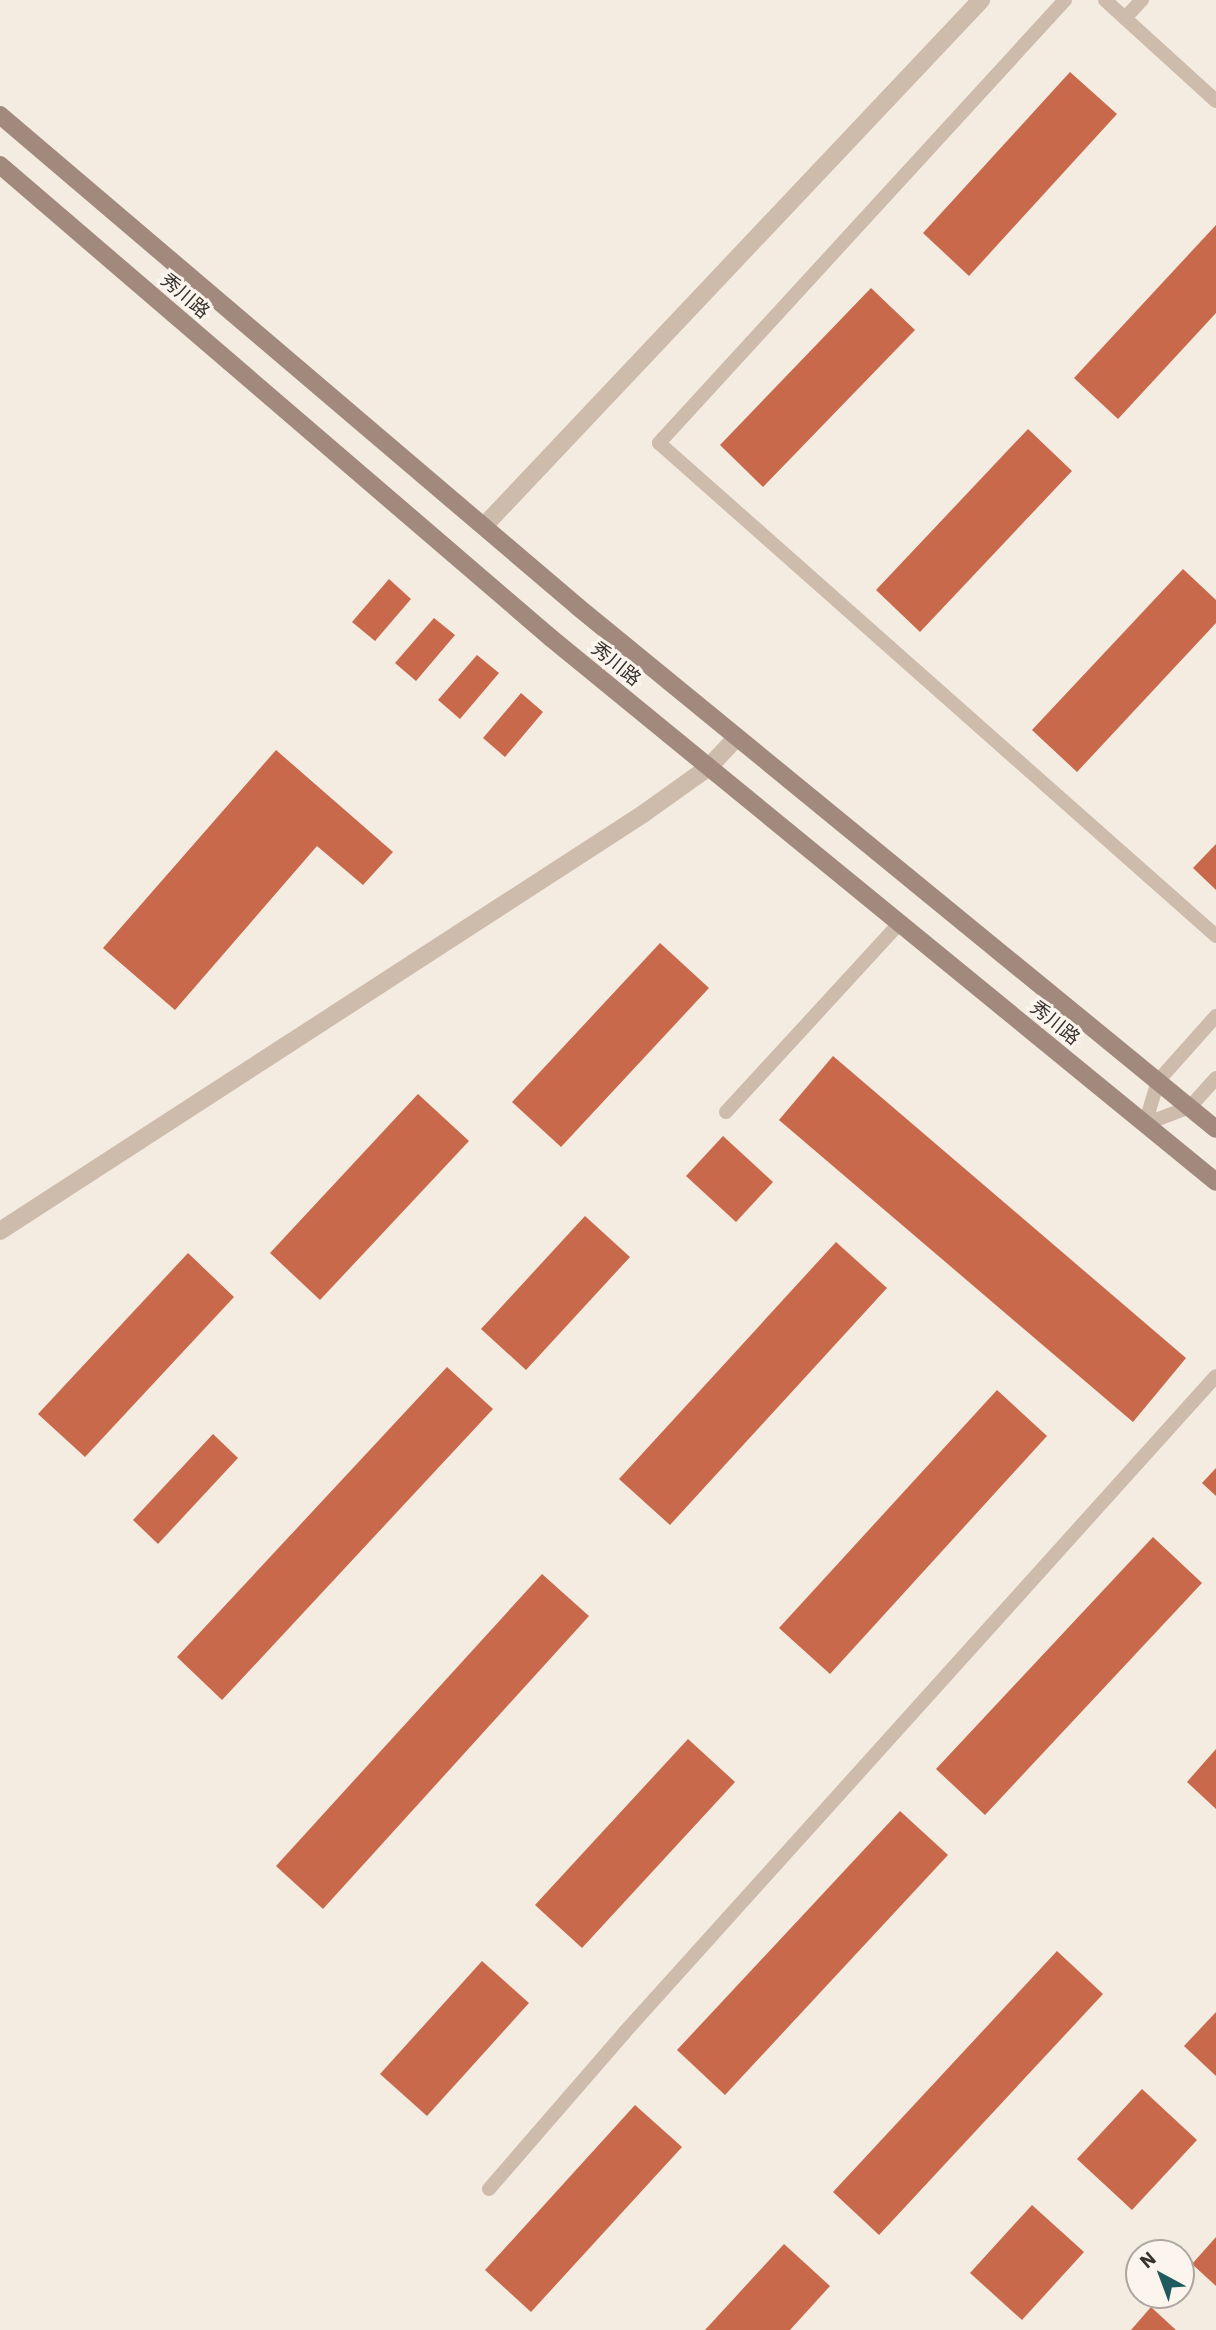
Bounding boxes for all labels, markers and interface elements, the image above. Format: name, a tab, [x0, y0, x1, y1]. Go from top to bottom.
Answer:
street label: 秀川路	[156, 269, 214, 323]
street label: 秀川路	[587, 637, 645, 691]
street label: 秀川路	[1026, 996, 1084, 1050]
north arrow	[1125, 2239, 1195, 2309]
text: N	[1134, 2246, 1161, 2273]

